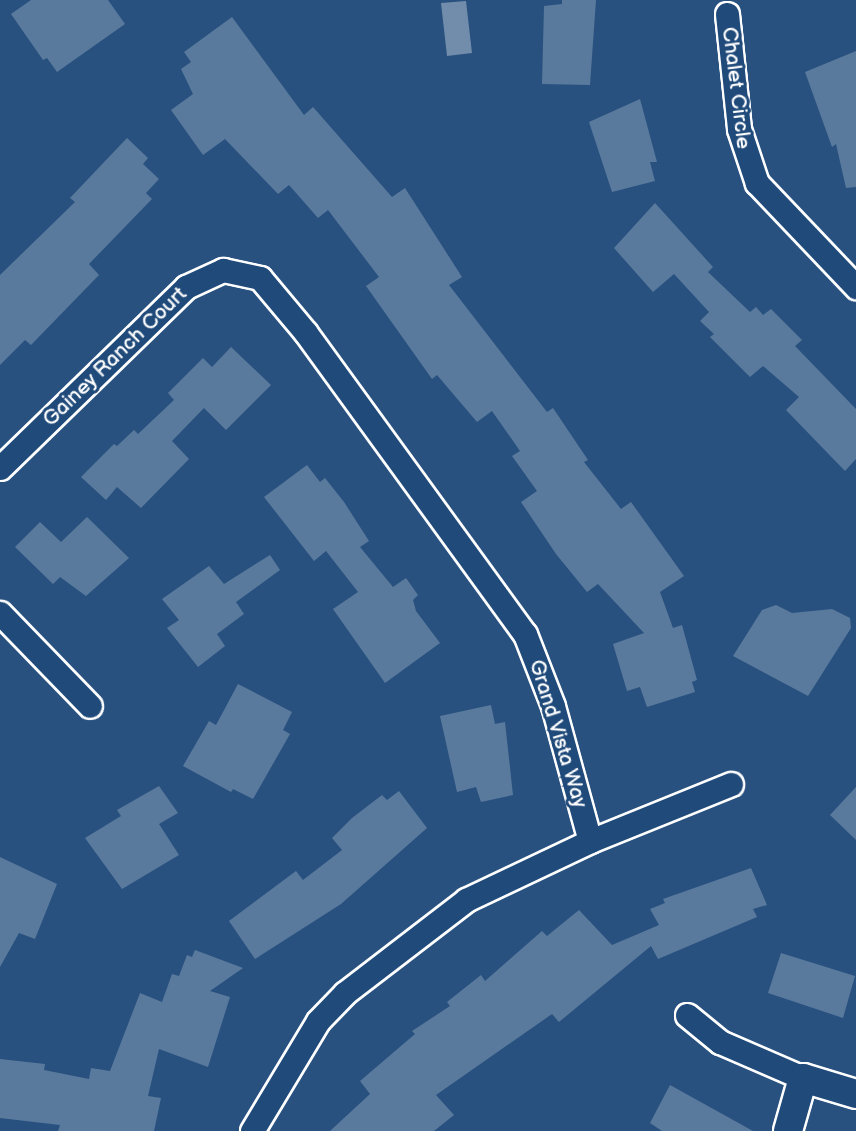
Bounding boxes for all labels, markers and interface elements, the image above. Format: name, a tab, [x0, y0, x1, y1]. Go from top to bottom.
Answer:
street label: Chalet Circle	[716, 26, 756, 150]
street label: Gainey Ranch Court	[37, 281, 193, 433]
street label: Grand Vista Way	[523, 656, 593, 812]

